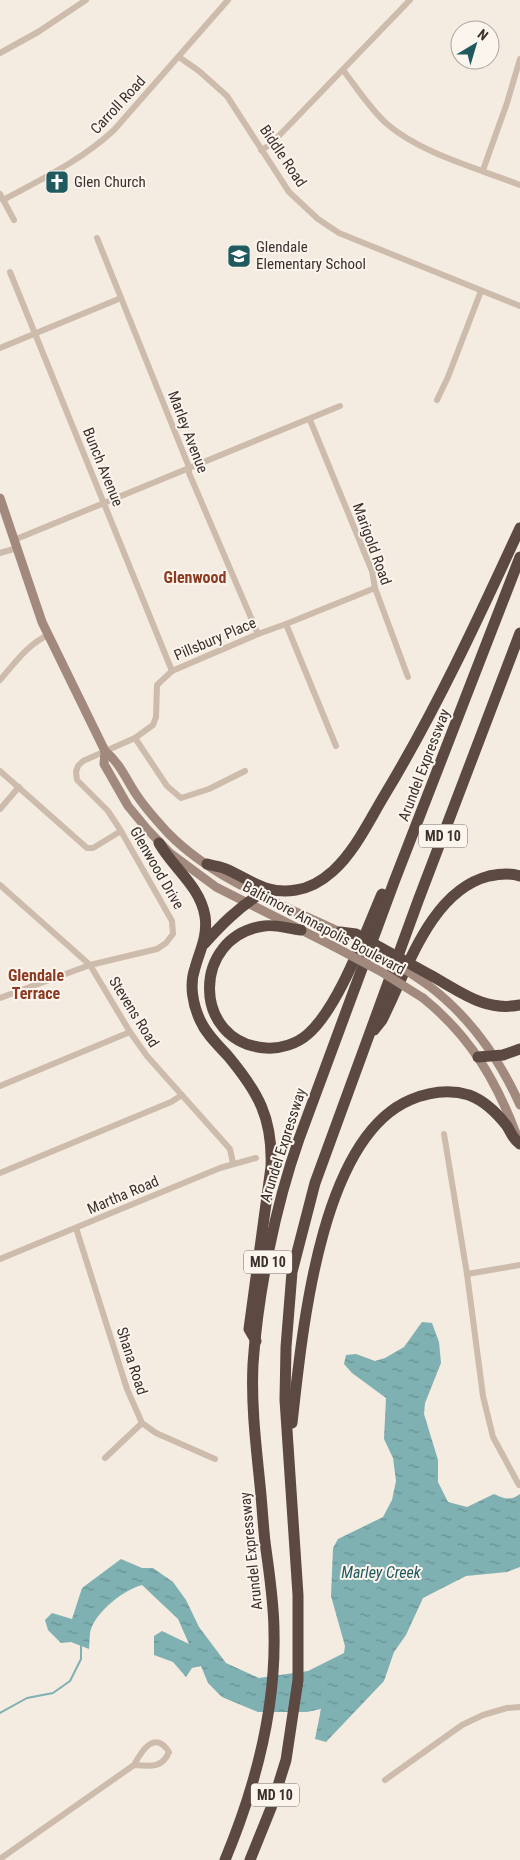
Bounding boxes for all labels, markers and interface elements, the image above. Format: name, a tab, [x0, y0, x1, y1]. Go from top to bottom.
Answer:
north arrow	[450, 20, 500, 70]
text: N	[475, 26, 491, 44]
street label: Carroll Road	[87, 72, 149, 138]
street label: Biddle Road	[256, 122, 310, 190]
church icon: Glen Church	[44, 169, 70, 195]
place label: Glen Church	[74, 173, 146, 191]
place label: Glendale Elementary School	[256, 238, 366, 273]
school or university icon: Glendale Elementary School	[226, 243, 252, 269]
street label: Marley Avenue	[164, 388, 212, 476]
street label: Bunch Avenue	[79, 425, 127, 509]
street label: Marigold Road	[349, 501, 395, 587]
district label: Glenwood	[164, 568, 227, 587]
street label: Pillsbury Place	[171, 614, 259, 664]
street label: Arundel Expressway	[394, 706, 454, 824]
street label: Glenwood Drive	[126, 824, 188, 912]
road number: MD 10	[419, 824, 467, 848]
street label: Baltimore Annapolis Boulevard	[240, 877, 408, 979]
district label: Glendale Terrace	[8, 966, 64, 1003]
street label: Stevens Road	[105, 973, 163, 1051]
street label: Arundel Expressway	[256, 1086, 310, 1204]
street label: Martha Road	[85, 1172, 161, 1218]
road number: MD 10	[244, 1250, 292, 1274]
street label: Shana Road	[113, 1325, 151, 1397]
street label: Arundel Expressway	[236, 1491, 266, 1611]
water label: Marley Creek	[341, 1563, 422, 1582]
road number: MD 10	[251, 1784, 299, 1806]

